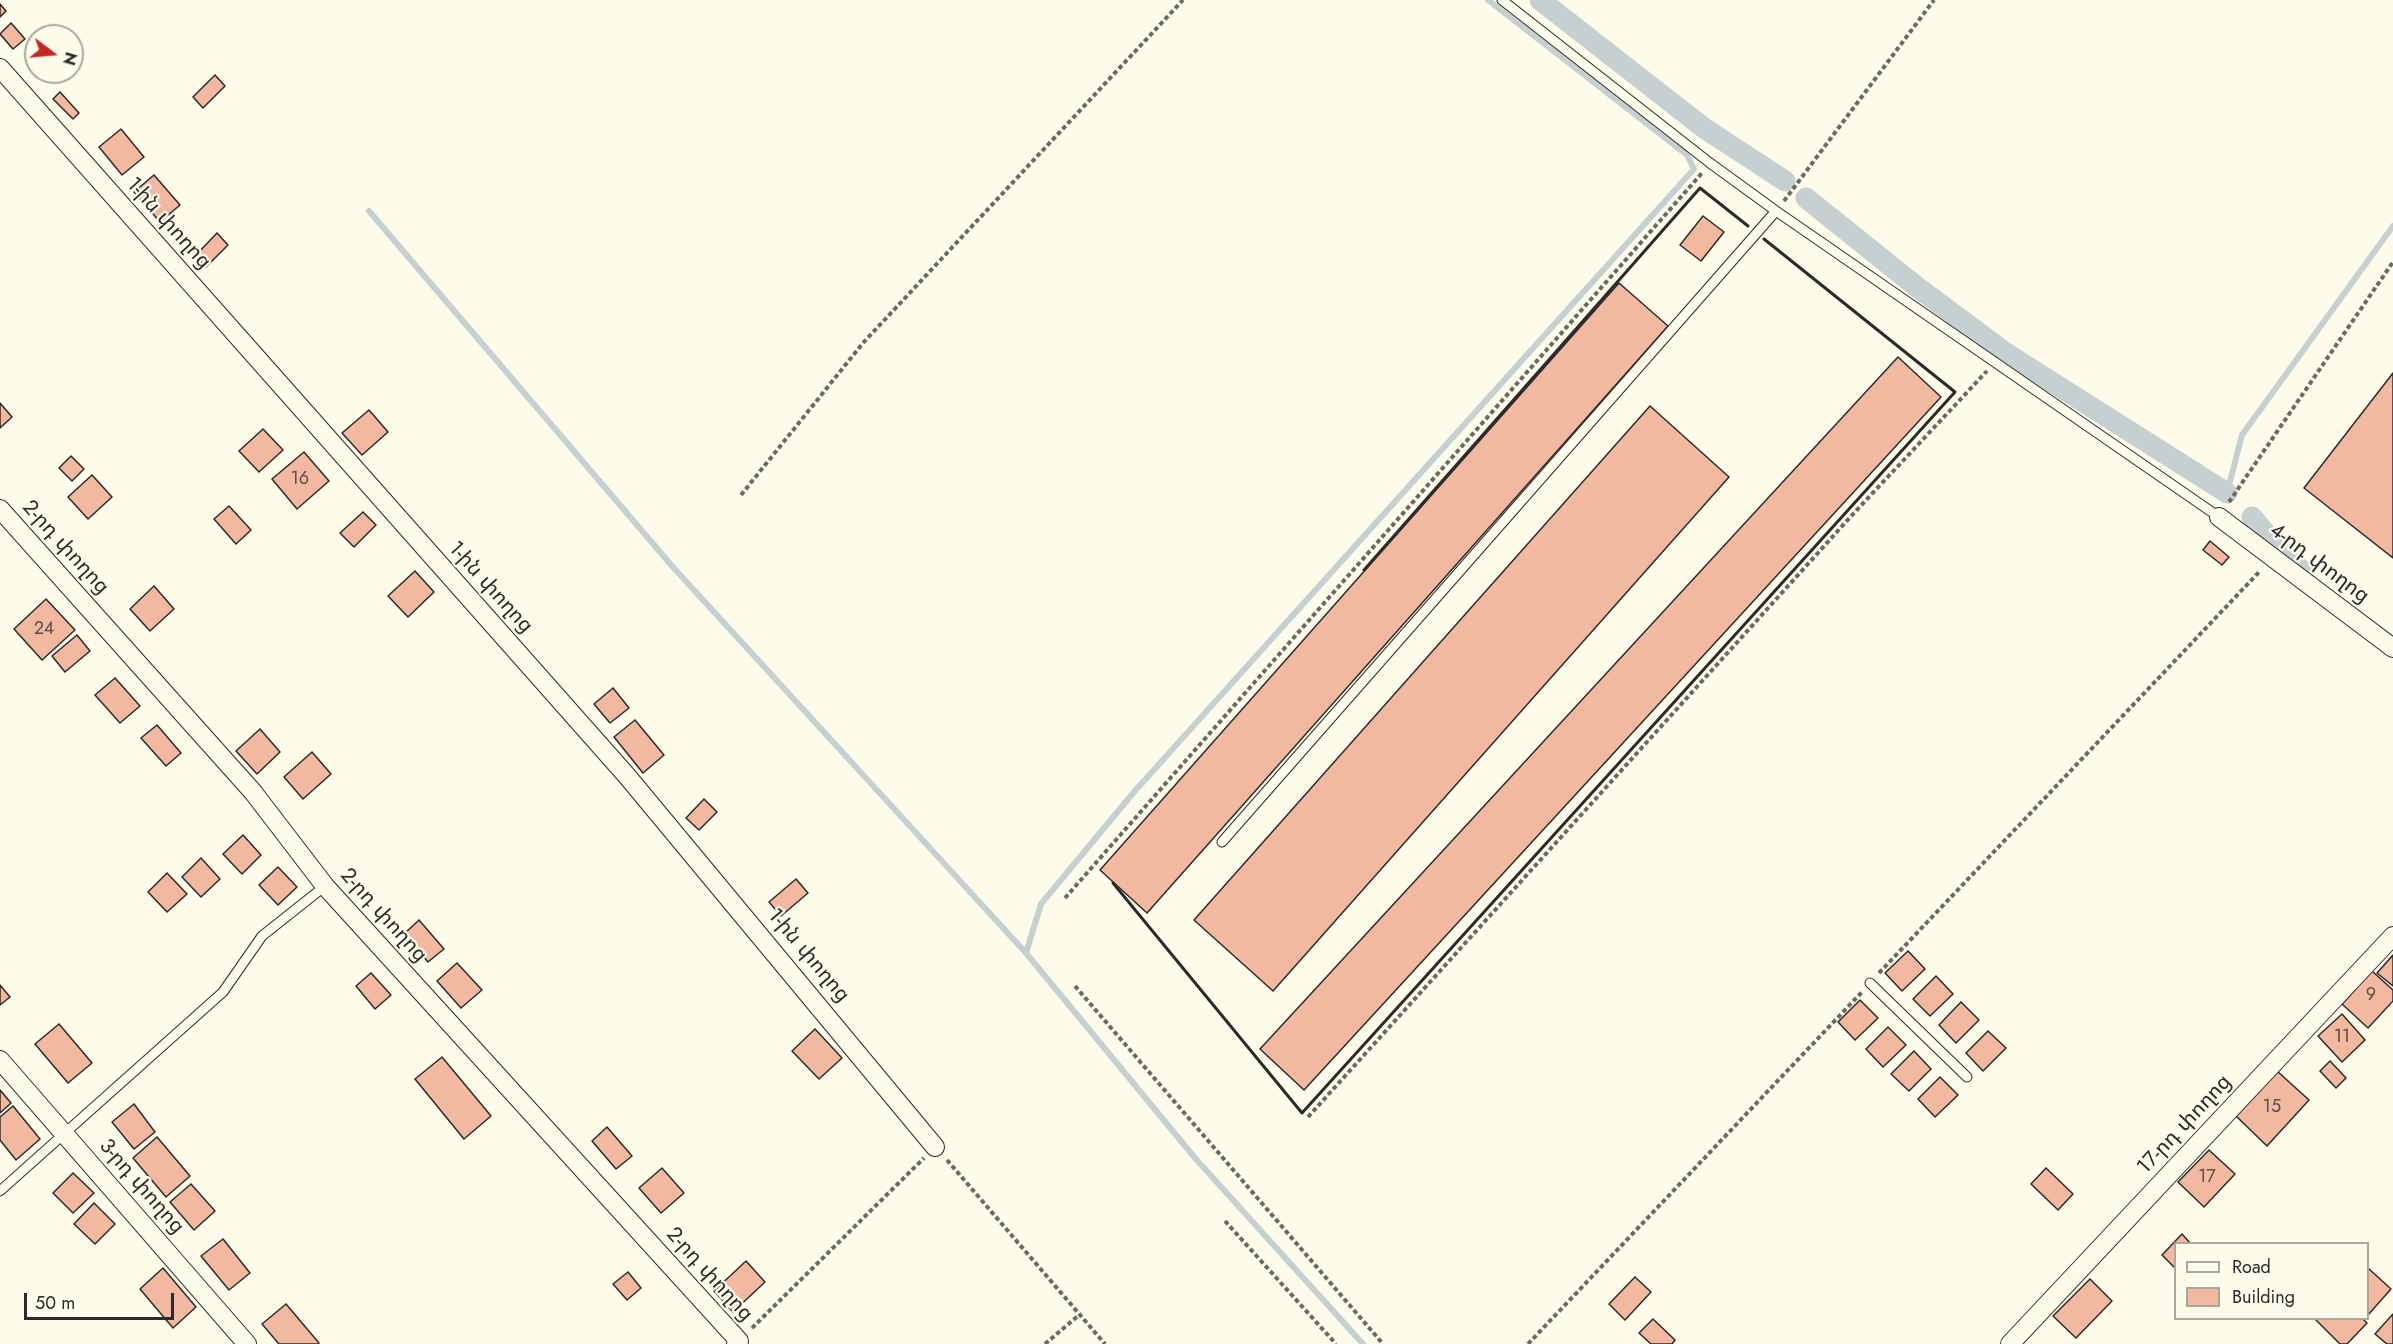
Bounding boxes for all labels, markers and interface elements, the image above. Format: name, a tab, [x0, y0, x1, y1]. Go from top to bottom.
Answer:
north arrow	[24, 24, 84, 84]
text: N	[57, 49, 83, 68]
street label: 1-ին փողոց	[120, 173, 216, 275]
house number: 16	[291, 469, 309, 491]
street label: 2-րդ փողոց	[16, 496, 114, 600]
street label: 4-րդ փողոց	[2264, 518, 2374, 610]
street label: 1-ին փողոց	[442, 537, 538, 639]
house number: 24	[34, 619, 54, 641]
street label: 2-րդ փողոց	[334, 864, 432, 968]
street label: 1-ին փողոց	[762, 904, 854, 1008]
house number: 9	[2366, 985, 2376, 1007]
house number: 11	[2334, 1027, 2350, 1049]
street label: 17-րդ փողոց	[2133, 1070, 2237, 1180]
house number: 15	[2263, 1097, 2281, 1119]
street label: 3-րդ փողոց	[93, 1134, 189, 1240]
house number: 17	[2198, 1167, 2216, 1189]
street label: 2-րդ փողոց	[660, 1223, 758, 1327]
legend	[2174, 1242, 2369, 1320]
text: Road	[2232, 1254, 2271, 1280]
scale bar	[27, 1281, 177, 1319]
text: Building	[2232, 1284, 2295, 1310]
text: 50 m	[35, 1290, 75, 1316]

